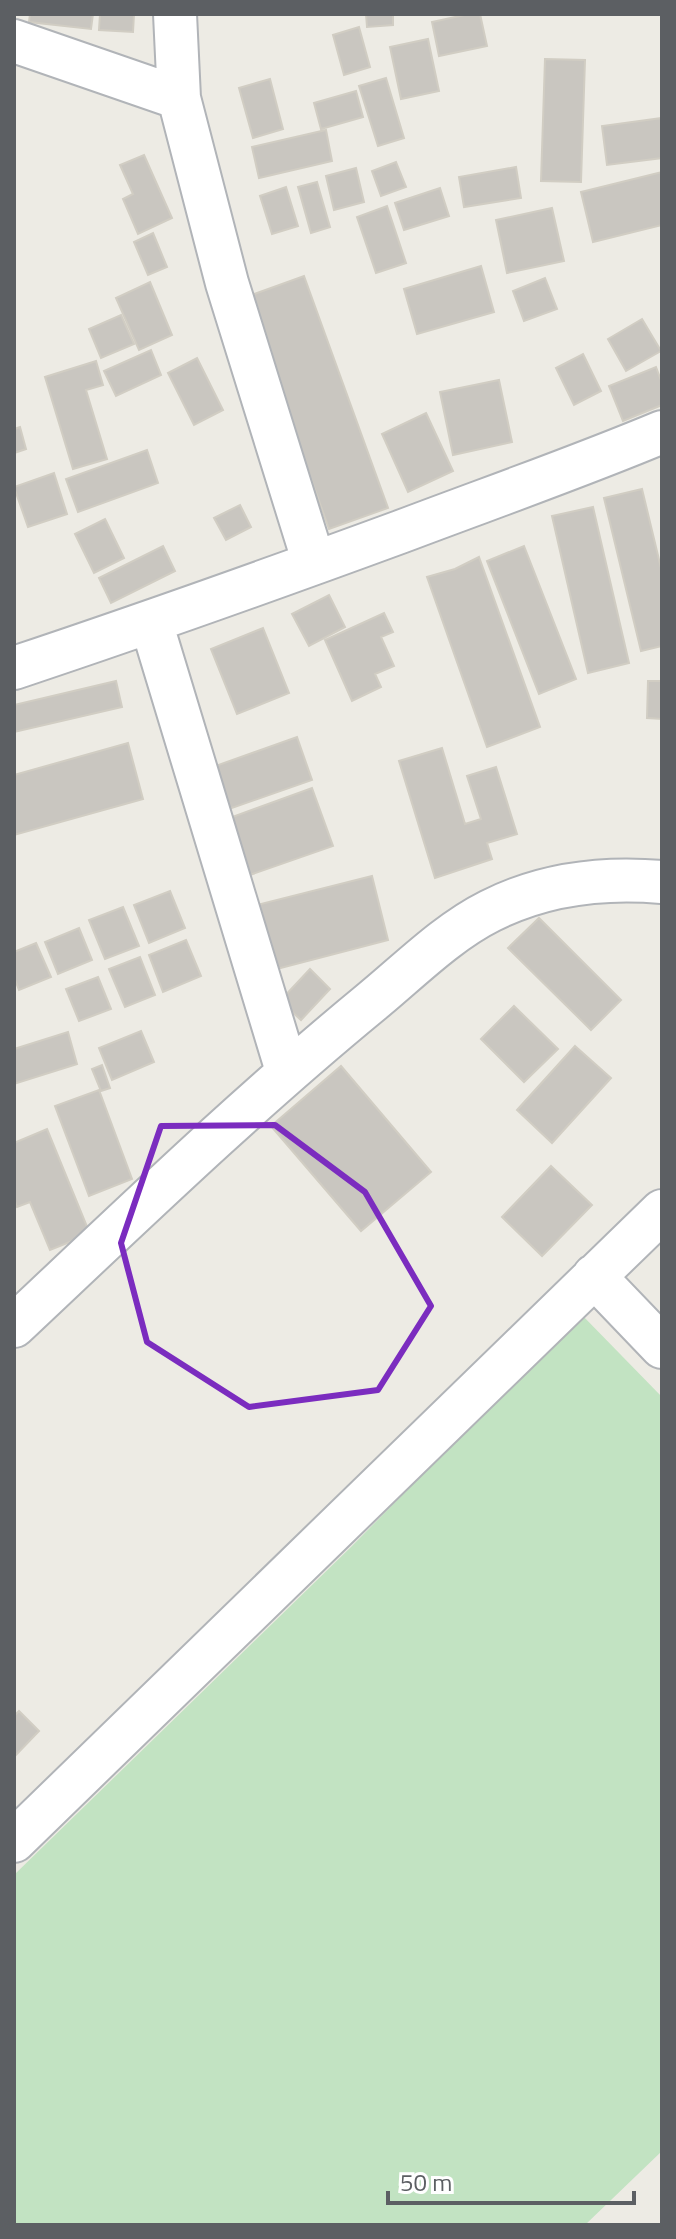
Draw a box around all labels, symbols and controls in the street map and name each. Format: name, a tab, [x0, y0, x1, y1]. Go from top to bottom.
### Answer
scale bar	[388, 2155, 634, 2205]
text: 50 m	[400, 2164, 452, 2200]

